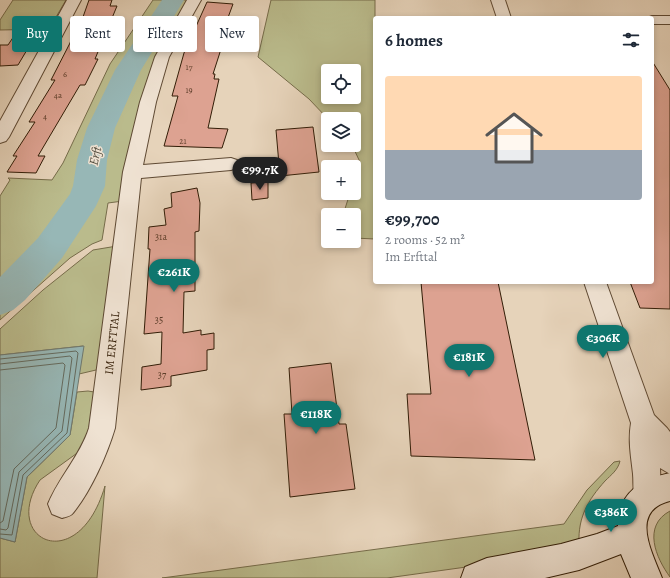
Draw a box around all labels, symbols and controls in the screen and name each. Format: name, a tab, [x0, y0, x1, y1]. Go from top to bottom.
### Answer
chip: Buy	[12, 16, 62, 52]
chip: Rent	[70, 16, 125, 52]
chip: Filters	[133, 16, 197, 52]
chip: New	[205, 16, 259, 52]
text: 6 homes	[385, 29, 443, 52]
icon: filters	[620, 29, 642, 51]
house number: 17	[186, 61, 193, 73]
map controls	[321, 64, 361, 248]
button: locate	[321, 64, 361, 104]
house number: 6	[63, 68, 67, 80]
house number: 19	[185, 84, 193, 96]
house number: 4a	[54, 89, 63, 101]
icon: home	[478, 102, 550, 174]
house number: 4	[43, 110, 47, 122]
button: layers	[321, 112, 361, 152]
house number: 21	[179, 135, 187, 147]
water label: Erft	[85, 144, 106, 167]
pin: €99.7K	[227, 157, 293, 191]
button: +	[321, 160, 361, 200]
text: €99.7K	[241, 161, 279, 178]
button: −	[321, 208, 361, 248]
text: €99,700	[385, 208, 439, 231]
house number: 31a	[155, 230, 167, 243]
text: 2 rooms · 52 m²	[385, 231, 465, 248]
text: Im Erfttal	[385, 248, 437, 265]
pin: €261K	[146, 259, 202, 293]
text: €261K	[157, 263, 191, 280]
street label: IM ERFTTAL	[101, 310, 123, 375]
house number: 35	[155, 313, 163, 326]
pin: €306K	[575, 325, 631, 359]
text: €306K	[586, 329, 620, 346]
pin: €181K	[441, 344, 497, 378]
text: €181K	[453, 348, 485, 365]
house number: 37	[158, 368, 167, 381]
pin: €118K	[288, 401, 344, 435]
text: €118K	[300, 405, 332, 422]
pin: €386K	[583, 499, 639, 533]
text: €386K	[594, 503, 628, 520]

